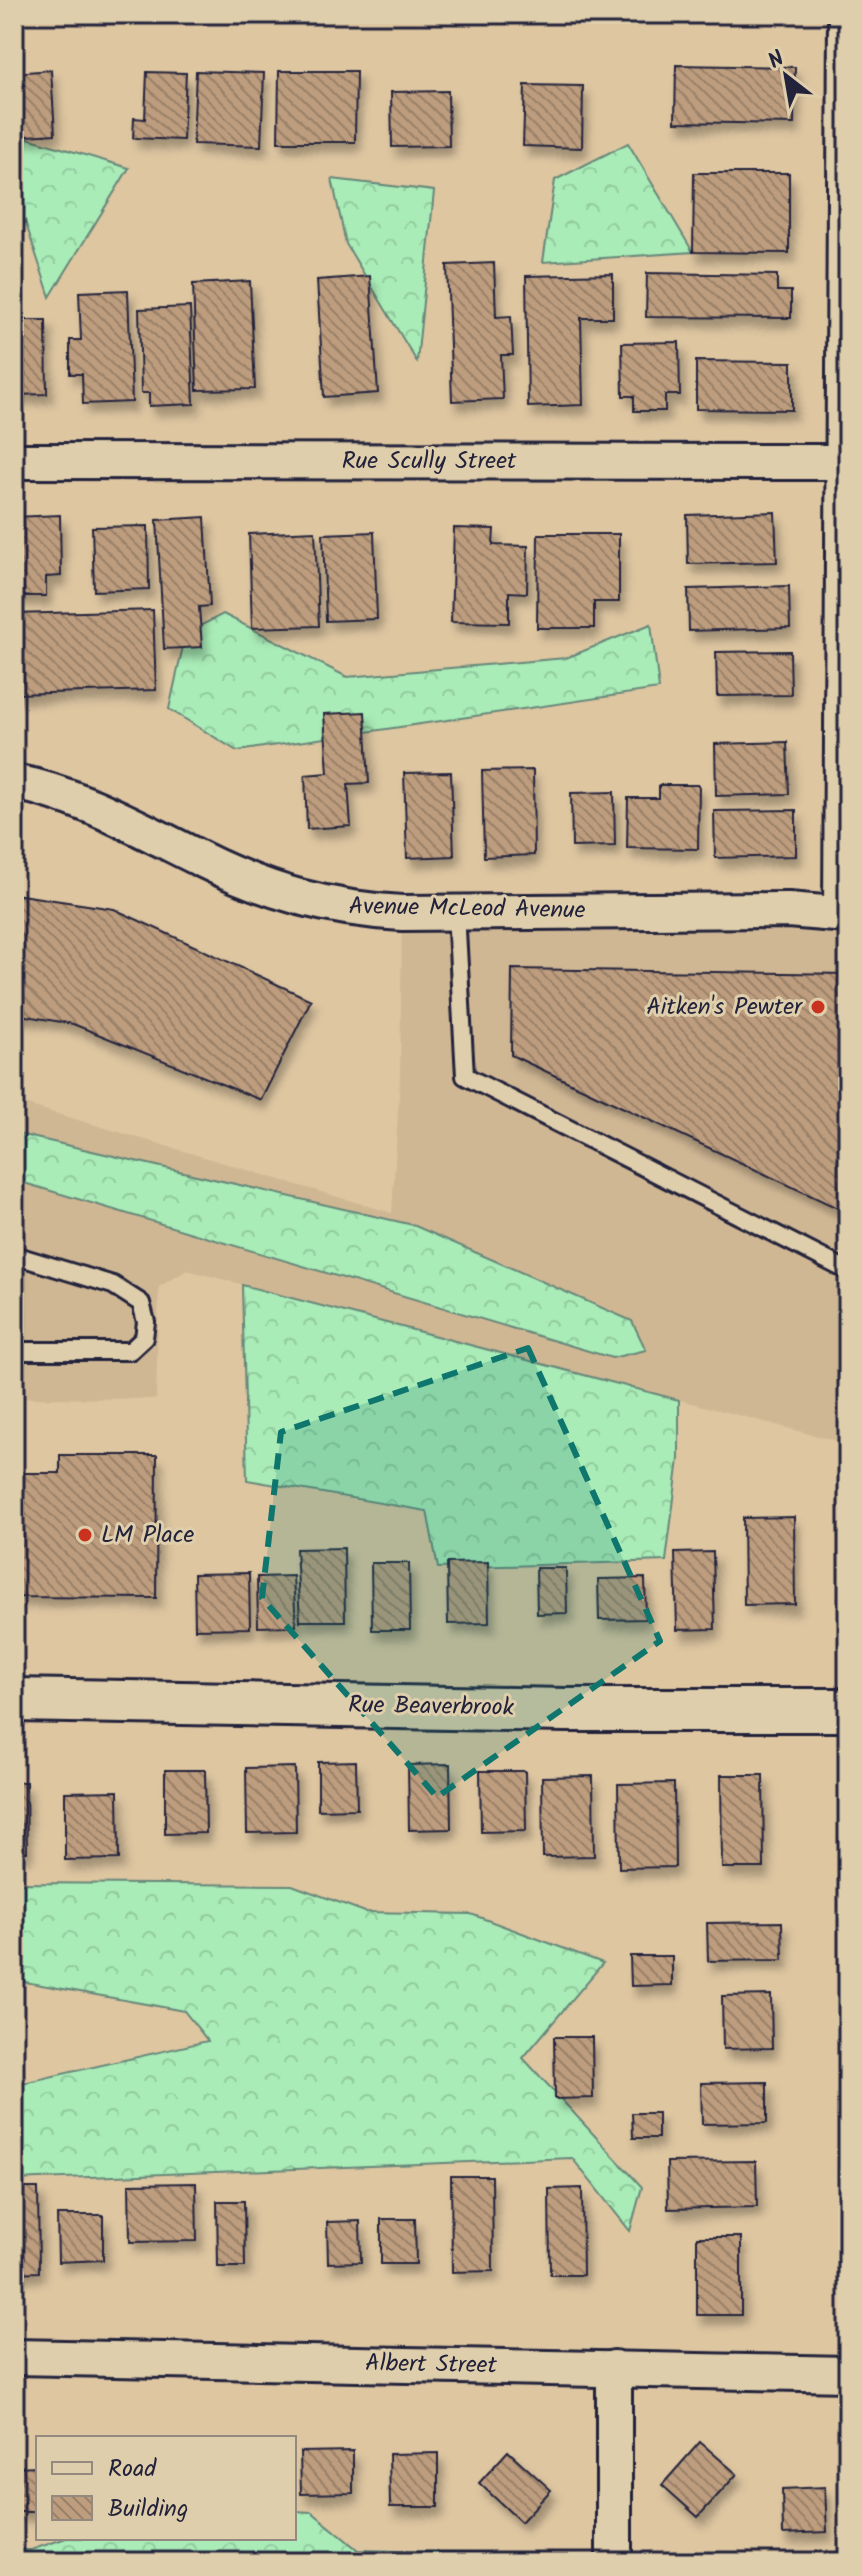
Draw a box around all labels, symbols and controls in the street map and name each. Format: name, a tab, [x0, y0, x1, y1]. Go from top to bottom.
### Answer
north arrow	[746, 36, 826, 116]
text: N	[762, 42, 792, 80]
street label: Rue Scully Street	[342, 442, 517, 481]
street label: Avenue McLeod Avenue	[348, 887, 586, 931]
place label: Aitken's Pewter	[646, 988, 804, 1027]
marker: Aitken's Pewter	[809, 998, 827, 1016]
place label: LM Place	[101, 1516, 195, 1555]
marker: LM Place	[76, 1526, 94, 1544]
street label: Rue Beaverbrook	[348, 1686, 515, 1728]
street label: Albert Street	[365, 2344, 498, 2386]
legend	[36, 2436, 296, 2540]
text: Road	[108, 2450, 157, 2489]
text: Building	[108, 2490, 188, 2529]

